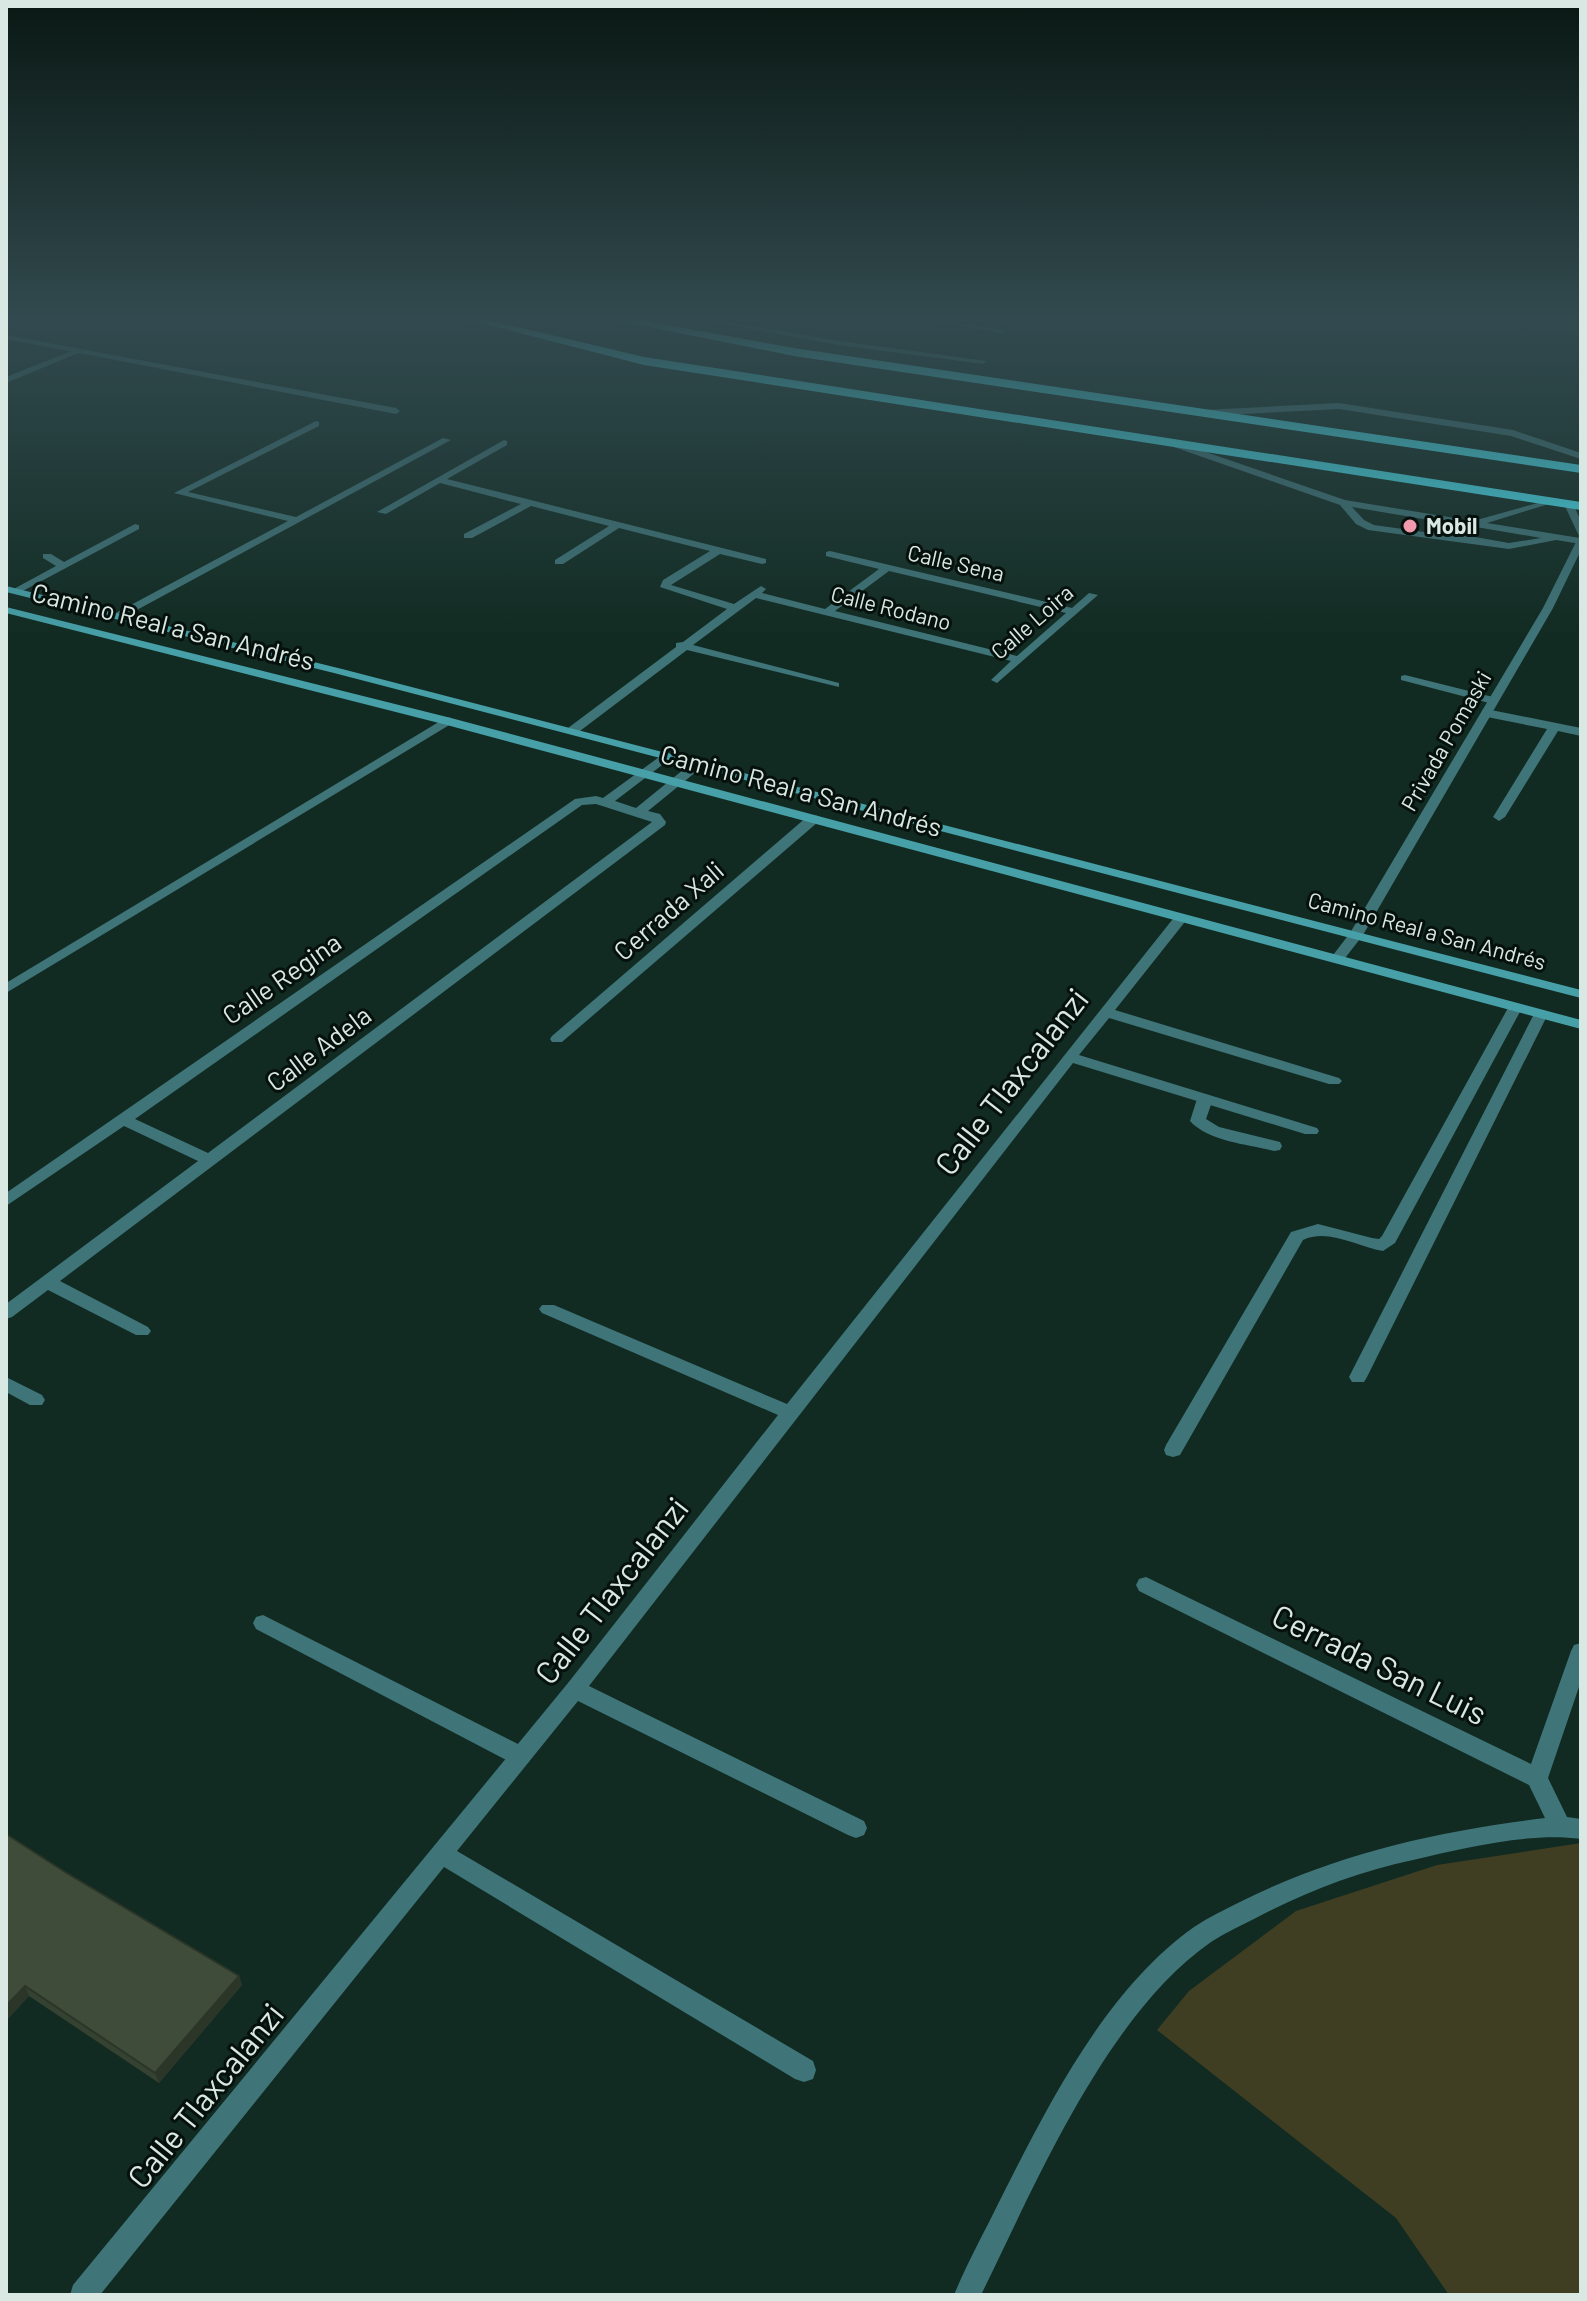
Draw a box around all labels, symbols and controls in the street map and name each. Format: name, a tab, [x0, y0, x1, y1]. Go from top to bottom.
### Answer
place label: Mobil	[1426, 512, 1477, 538]
marker: Mobil	[1401, 517, 1419, 535]
street label: Calle Sena	[905, 538, 1007, 586]
street label: Camino Real a San Andrés	[29, 575, 318, 676]
street label: Calle Loira	[985, 579, 1078, 664]
street label: Calle Rodano	[828, 580, 954, 635]
street label: Privada Pomaski	[1395, 666, 1496, 815]
street label: Camino Real a San Andrés	[657, 737, 945, 842]
street label: Cerrada Xali	[607, 854, 729, 966]
street label: Camino Real a San Andrés	[1306, 886, 1549, 974]
street label: Calle Regina	[216, 926, 346, 1030]
street label: Calle Tlaxcalanzi	[926, 980, 1095, 1182]
street label: Calle Adela	[260, 999, 376, 1097]
street label: Calle Tlaxcalanzi	[526, 1489, 695, 1691]
street label: Cerrada San Luis	[1266, 1595, 1493, 1732]
street label: Calle Tlaxcalanzi	[118, 1995, 291, 2195]

